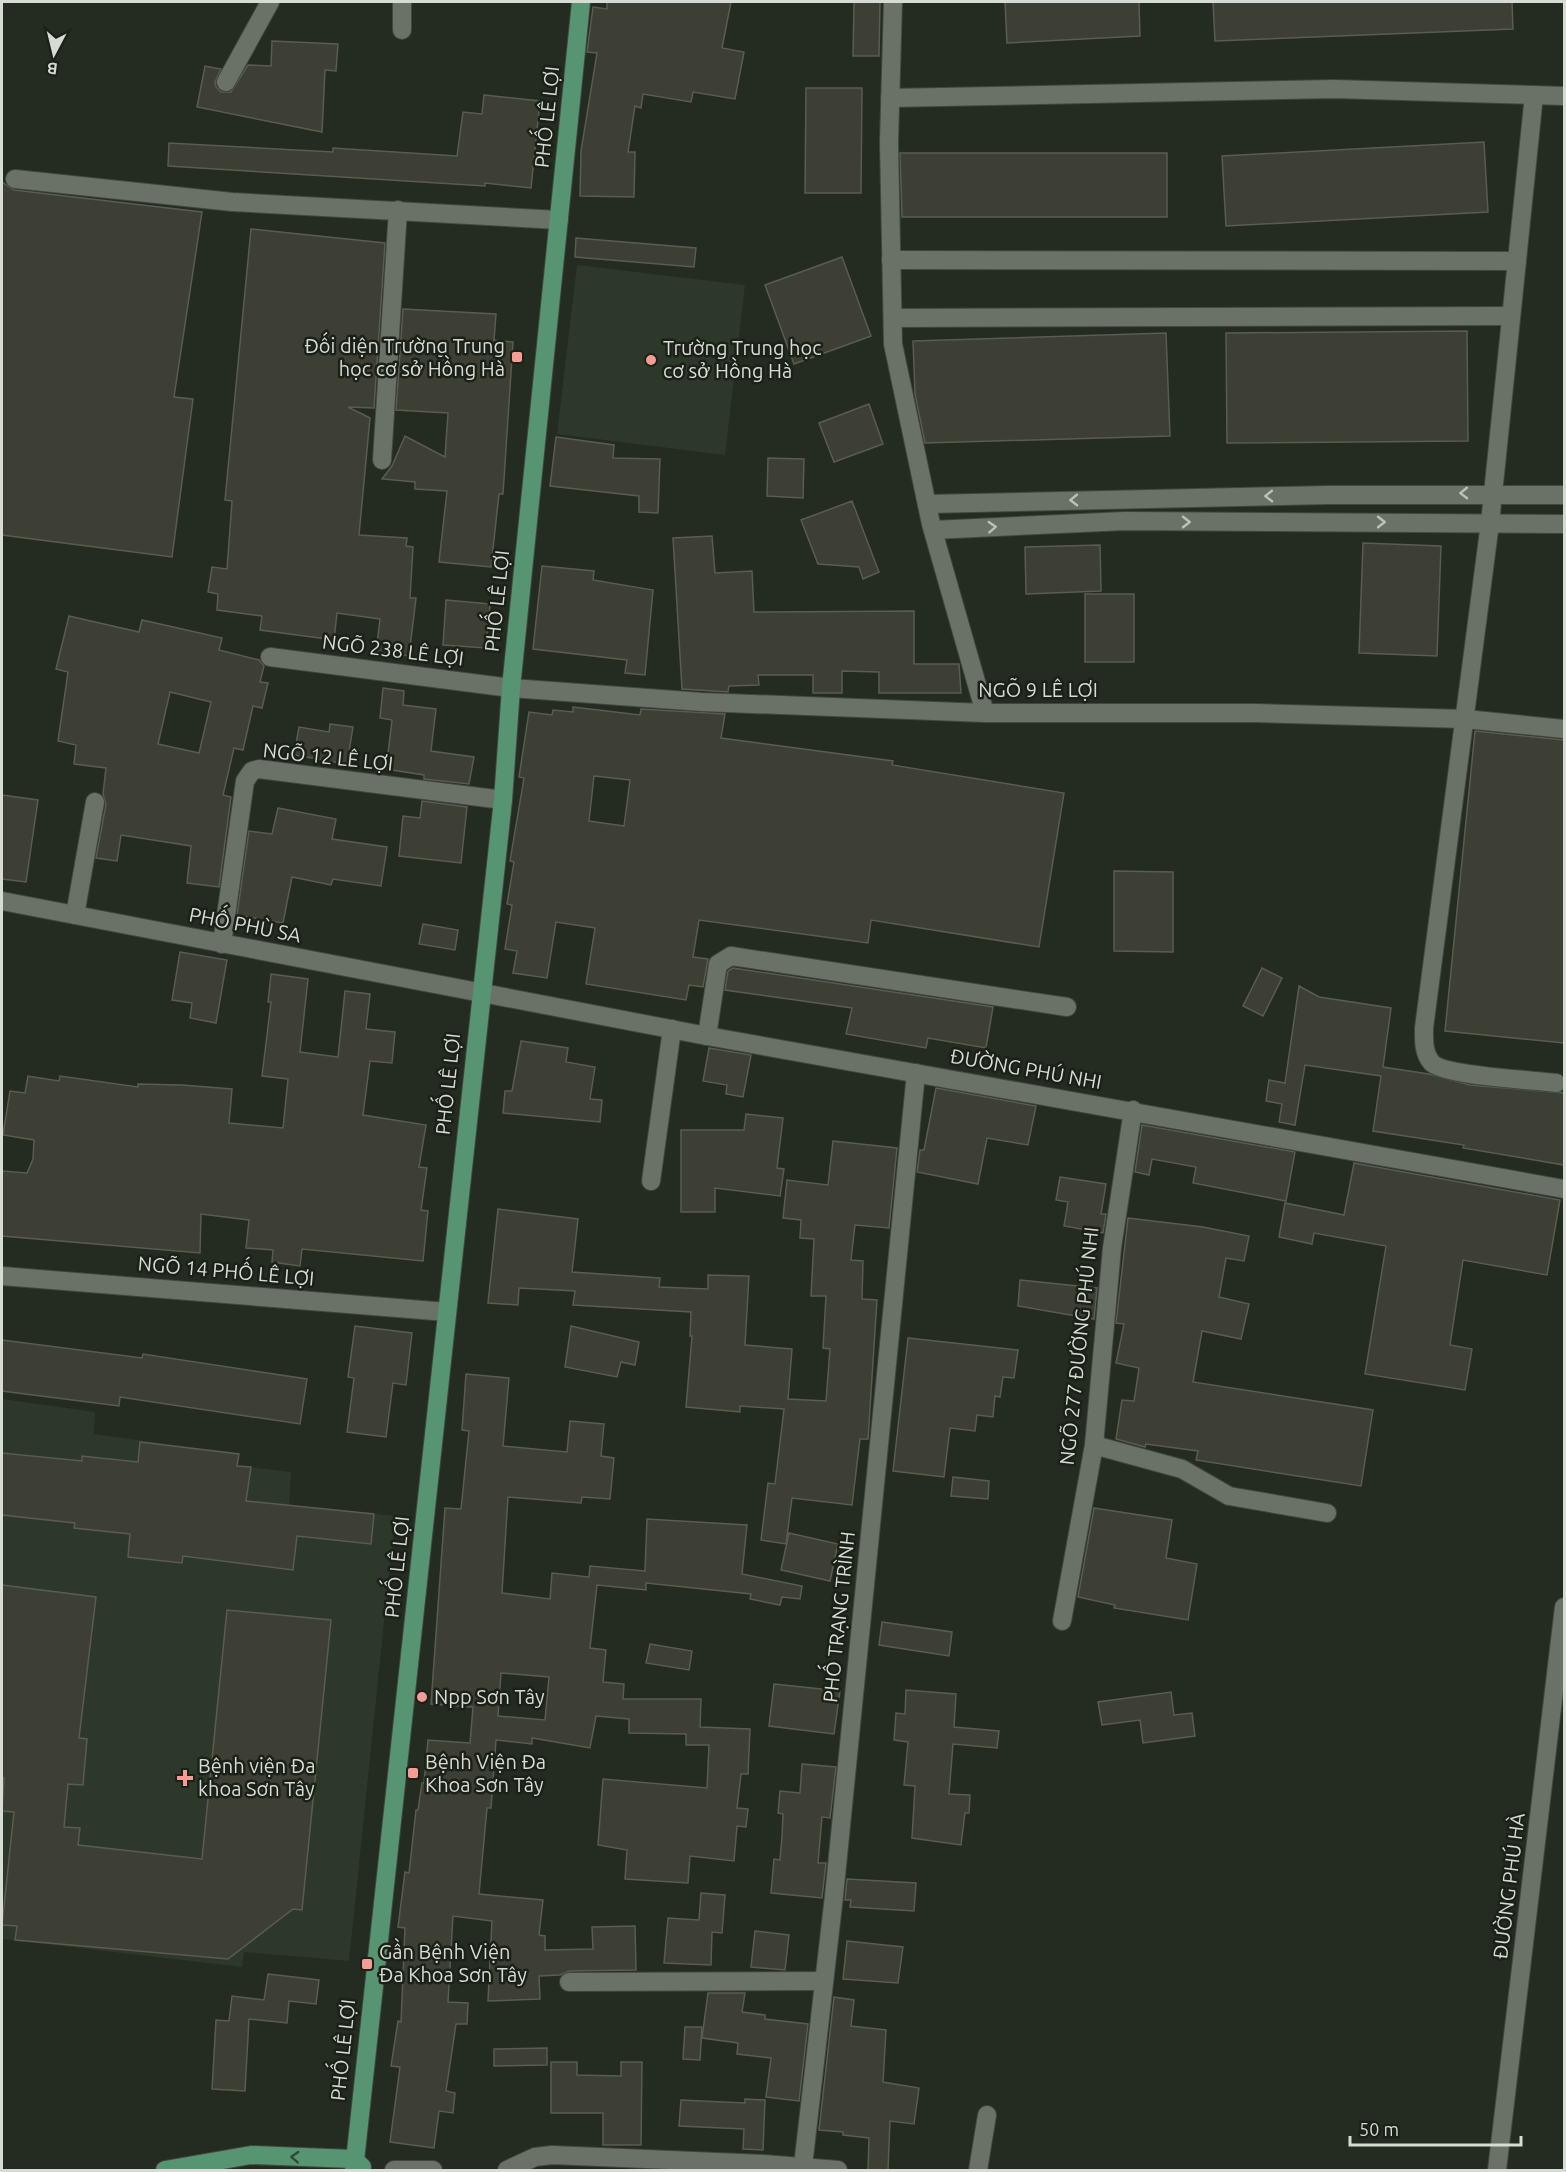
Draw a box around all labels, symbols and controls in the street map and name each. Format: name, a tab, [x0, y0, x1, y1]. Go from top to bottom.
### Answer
north arrow	[24, 24, 84, 84]
text: B	[46, 59, 59, 78]
street label: PHỐ LÊ LỢI	[524, 64, 563, 169]
place label: Đối diện Trường Trung học cơ sở Hồng Hà	[304, 331, 505, 380]
place label: Trường Trung học cơ sở Hồng Hà	[663, 336, 821, 382]
marker: Đối diện Trường Trung học cơ sở Hồng Hà	[510, 350, 524, 364]
marker: Trường Trung học cơ sở Hồng Hà	[644, 353, 658, 367]
one-way arrow	[1460, 487, 1469, 500]
one-way arrow	[1265, 490, 1274, 502]
one-way arrow	[1070, 493, 1079, 506]
one-way arrow	[1182, 516, 1191, 528]
one-way arrow	[1377, 516, 1386, 528]
one-way arrow	[987, 521, 996, 534]
street label: PHỐ LÊ LỢI	[474, 548, 513, 653]
street label: NGÕ 238 LÊ LỢI	[321, 628, 465, 670]
street label: NGÕ 9 LÊ LỢI	[978, 677, 1098, 701]
street label: NGÕ 12 LÊ LỢI	[262, 737, 394, 775]
street label: PHỐ PHÙ SA	[187, 896, 304, 947]
street label: PHỐ LÊ LỢI	[425, 1031, 464, 1136]
street label: ĐƯỜNG PHÚ NHI	[949, 1042, 1104, 1093]
street label: NGÕ 277 ĐƯỜNG PHÚ NHI	[1053, 1225, 1102, 1466]
street label: NGÕ 14 PHỐ LÊ LỢI	[137, 1245, 316, 1290]
street label: PHỐ LÊ LỢI	[374, 1514, 413, 1619]
street label: PHỐ TRẠNG TRÌNH	[812, 1529, 859, 1704]
place label: Npp Sơn Tây	[434, 1685, 545, 1708]
marker: Npp Sơn Tây	[415, 1690, 429, 1704]
place label: Bệnh Viện Đa Khoa Sơn Tây	[425, 1750, 546, 1796]
place label: Bệnh viện Đa khoa Sơn Tây	[198, 1754, 316, 1800]
marker: Bệnh Viện Đa Khoa Sơn Tây	[406, 1766, 420, 1780]
marker: Bệnh viện Đa khoa Sơn Tây	[176, 1769, 194, 1787]
street label: ĐƯỜNG PHÚ HÀ	[1487, 1811, 1529, 1960]
place label: Gần Bệnh Viện Đa Khoa Sơn Tây	[379, 1937, 527, 1986]
marker: Gần Bệnh Viện Đa Khoa Sơn Tây	[360, 1957, 374, 1971]
street label: PHỐ LÊ LỢI	[320, 1997, 359, 2102]
scale bar	[1350, 2109, 1521, 2147]
text: 50 m	[1359, 2119, 1399, 2139]
one-way arrow	[290, 2151, 299, 2164]

